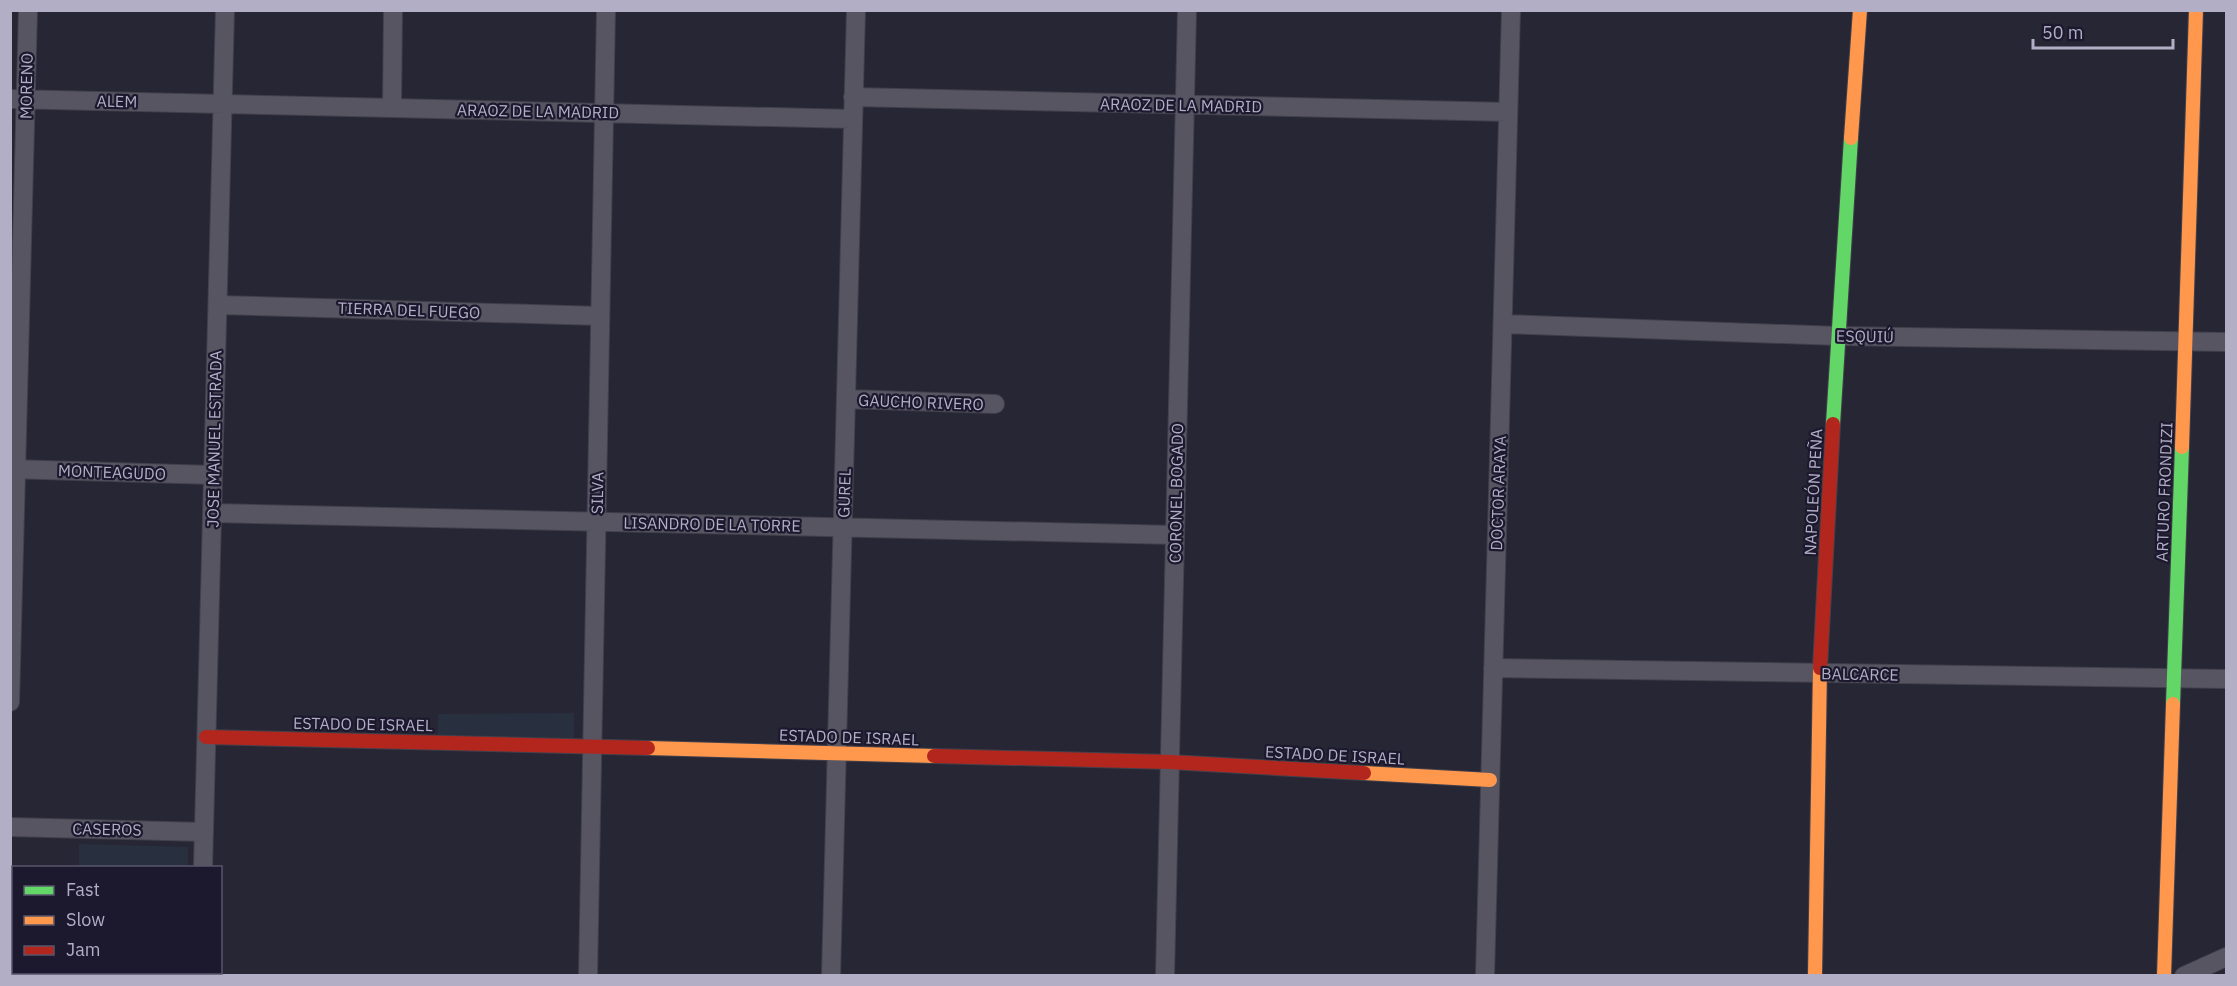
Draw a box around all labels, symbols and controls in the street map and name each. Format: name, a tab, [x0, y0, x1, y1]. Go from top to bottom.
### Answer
scale bar	[2033, 12, 2172, 50]
text: 50 m	[2042, 21, 2084, 44]
street label: MORENO	[15, 53, 37, 119]
street label: ALEM	[97, 91, 137, 111]
street label: ARAOZ DE LA MADRID	[1100, 94, 1262, 116]
street label: ARAOZ DE LA MADRID	[457, 100, 619, 122]
street label: TIERRA DEL FUEGO	[337, 298, 481, 322]
street label: ESQUIÚ	[1836, 324, 1894, 347]
street label: JOSE MANUEL ESTRADA	[202, 350, 226, 528]
street label: GAUCHO RIVERO	[858, 390, 984, 414]
street label: ARTURO FRONDIZI	[2152, 422, 2176, 562]
street label: CORONEL BOGADO	[1165, 423, 1187, 563]
street label: NAPOLEÓN PEÑA	[1799, 428, 1826, 556]
street label: DOCTOR ARAYA	[1486, 435, 1510, 551]
street label: MONTEAGUDO	[58, 460, 166, 484]
street label: GUREL	[833, 468, 855, 518]
street label: SILVA	[587, 472, 607, 514]
street label: LISANDRO DE LA TORRE	[623, 512, 801, 536]
street label: BALCARCE	[1821, 663, 1899, 685]
street label: ESTADO DE ISRAEL	[293, 713, 433, 735]
street label: ESTADO DE ISRAEL	[779, 725, 919, 749]
street label: ESTADO DE ISRAEL	[1265, 741, 1405, 769]
street label: CASEROS	[72, 818, 142, 840]
legend	[12, 866, 222, 974]
text: Fast	[66, 878, 100, 901]
text: Slow	[66, 908, 105, 931]
text: Jam	[66, 938, 101, 961]

